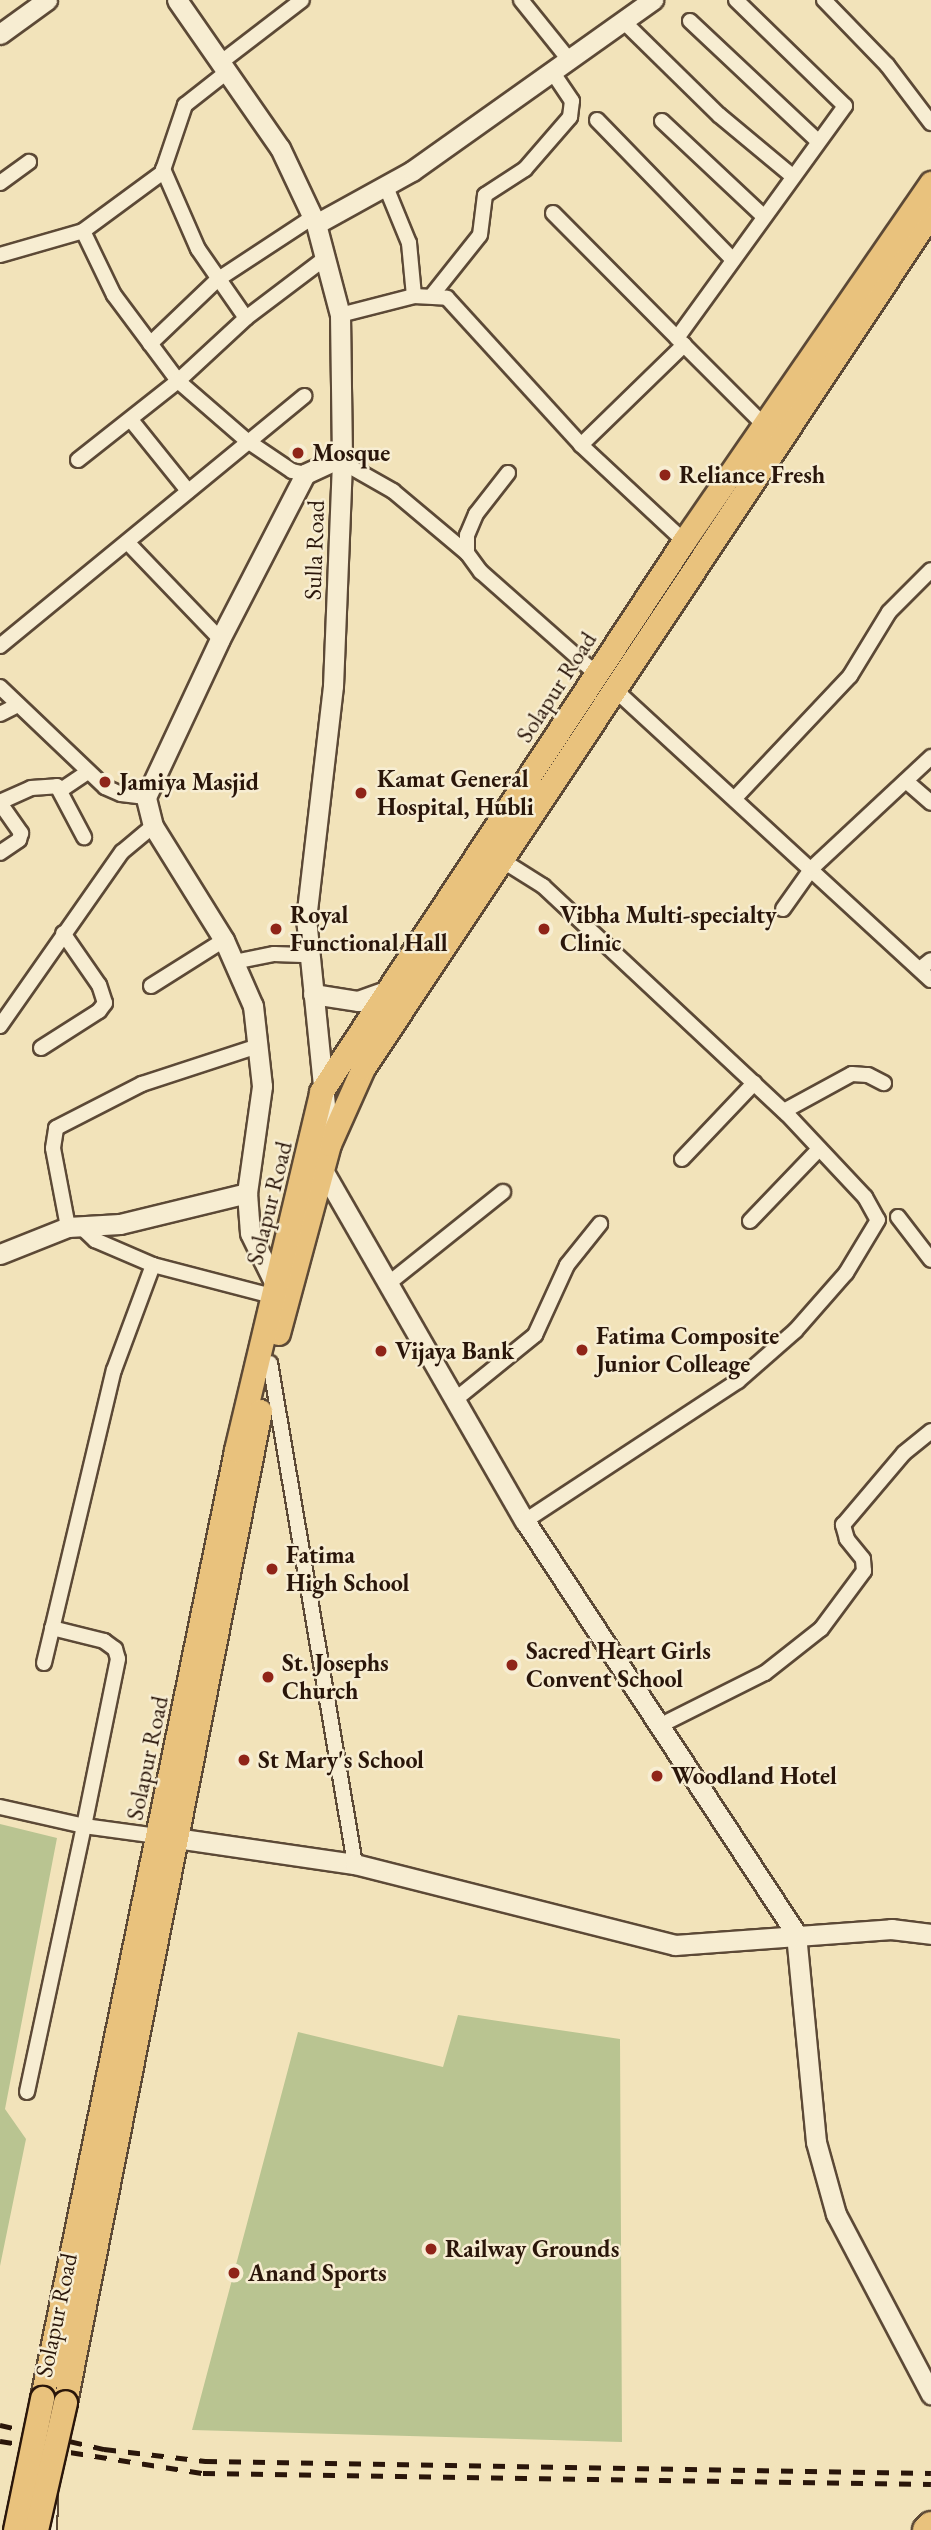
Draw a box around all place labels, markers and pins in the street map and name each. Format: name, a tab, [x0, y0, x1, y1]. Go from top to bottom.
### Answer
place label: Mosque	[312, 439, 390, 467]
marker: Mosque	[290, 445, 306, 461]
place label: Reliance Fresh	[679, 461, 825, 489]
marker: Reliance Fresh	[657, 467, 673, 483]
place label: Kamat General Hospital, Hubli	[377, 765, 534, 821]
place label: Jamiya Masjid	[119, 768, 259, 796]
marker: Jamiya Masjid	[97, 774, 113, 790]
marker: Kamat General Hospital, Hubli	[351, 783, 371, 803]
place label: Royal Functional Hall	[290, 901, 448, 957]
place label: Vibha Multi-specialty Clinic	[560, 901, 777, 957]
marker: Vibha Multi-specialty Clinic	[534, 919, 554, 939]
marker: Royal Functional Hall	[268, 921, 284, 937]
place label: Fatima Composite Junior Colleage	[596, 1322, 779, 1378]
place label: Vijaya Bank	[395, 1337, 514, 1365]
marker: Fatima Composite Junior Colleage	[574, 1342, 590, 1358]
marker: Vijaya Bank	[373, 1343, 389, 1359]
place label: Fatima High School	[286, 1541, 409, 1597]
marker: Fatima High School	[264, 1561, 280, 1577]
place label: Sacred Heart Girls Convent School	[526, 1637, 711, 1693]
place label: St. Josephs Church	[282, 1649, 389, 1705]
marker: Sacred Heart Girls Convent School	[504, 1657, 520, 1673]
marker: St. Josephs Church	[260, 1669, 276, 1685]
place label: St Mary's School	[258, 1746, 424, 1774]
marker: St Mary's School	[236, 1752, 252, 1768]
place label: Woodland Hotel	[671, 1762, 837, 1790]
marker: Woodland Hotel	[649, 1768, 665, 1784]
place label: Railway Grounds	[445, 2235, 619, 2263]
marker: Railway Grounds	[423, 2241, 439, 2257]
place label: Anand Sports	[248, 2259, 387, 2287]
marker: Anand Sports	[226, 2265, 242, 2281]

